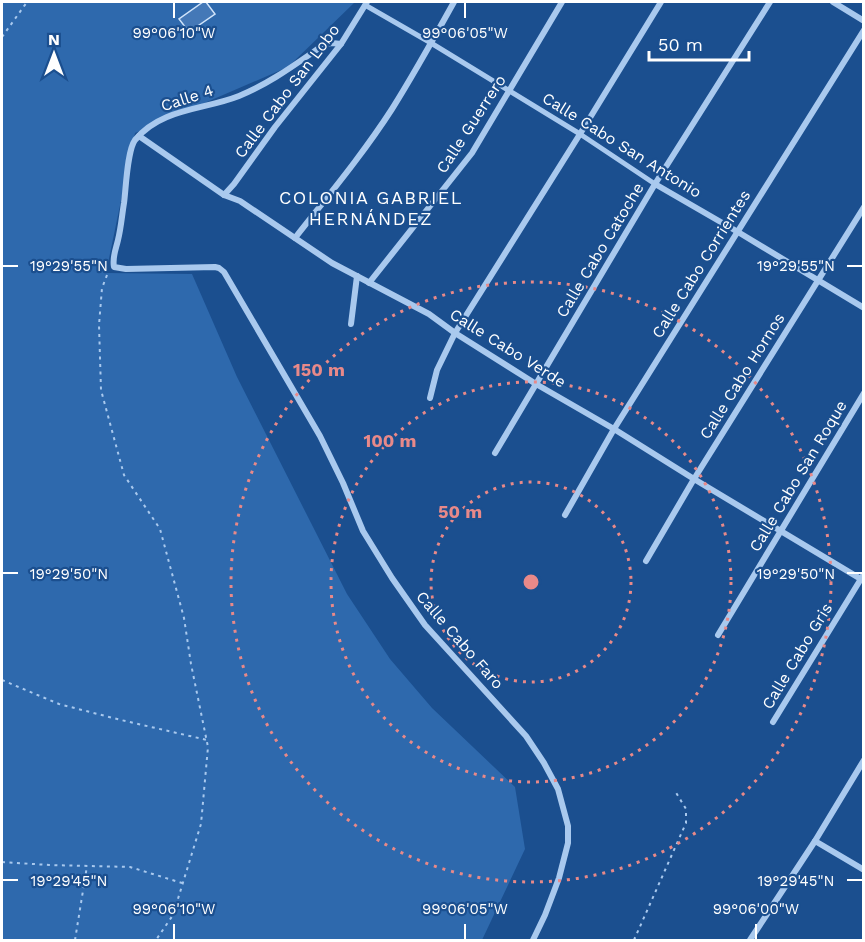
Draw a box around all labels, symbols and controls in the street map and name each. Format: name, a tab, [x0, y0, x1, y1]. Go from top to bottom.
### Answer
street label: Calle Cabo San Lobo	[230, 20, 344, 162]
north arrow	[24, 24, 84, 84]
text: 99°06'10"W	[132, 24, 216, 42]
text: 99°06'05"W	[422, 24, 508, 42]
scale bar	[649, 24, 750, 62]
text: N	[48, 30, 60, 49]
text: 50 m	[658, 34, 703, 55]
street label: Calle Guerrero	[432, 71, 510, 177]
street label: Calle 4	[158, 81, 216, 115]
street label: Calle Cabo San Antonio	[539, 88, 705, 202]
street label: Calle Cabo Catoche	[552, 179, 648, 321]
street label: Calle Cabo Corrientes	[648, 186, 754, 342]
district label: COLONIA GABRIEL HERNÁNDEZ	[279, 187, 463, 229]
text: 19°29'55"N	[30, 257, 108, 275]
text: 19°29'55"N	[757, 257, 835, 275]
street label: Calle Cabo Verde	[446, 305, 570, 391]
street label: Calle Cabo Hornos	[695, 309, 789, 443]
text: 150 m	[293, 359, 345, 380]
street label: Calle Cabo San Roque	[745, 397, 851, 555]
text: 100 m	[363, 430, 417, 451]
text: 50 m	[438, 501, 482, 522]
text: 19°29'50"N	[30, 565, 108, 583]
text: 19°29'50"N	[757, 565, 835, 583]
centre of rings	[521, 572, 541, 592]
street label: Calle Cabo Faro	[412, 587, 508, 693]
street label: Calle Cabo Gris	[758, 599, 836, 713]
text: 19°29'45"N	[30, 872, 108, 890]
text: 19°29'45"N	[757, 872, 835, 890]
text: 99°06'10"W	[132, 900, 216, 918]
text: 99°06'05"W	[422, 900, 508, 918]
text: 99°06'00"W	[713, 900, 799, 918]

